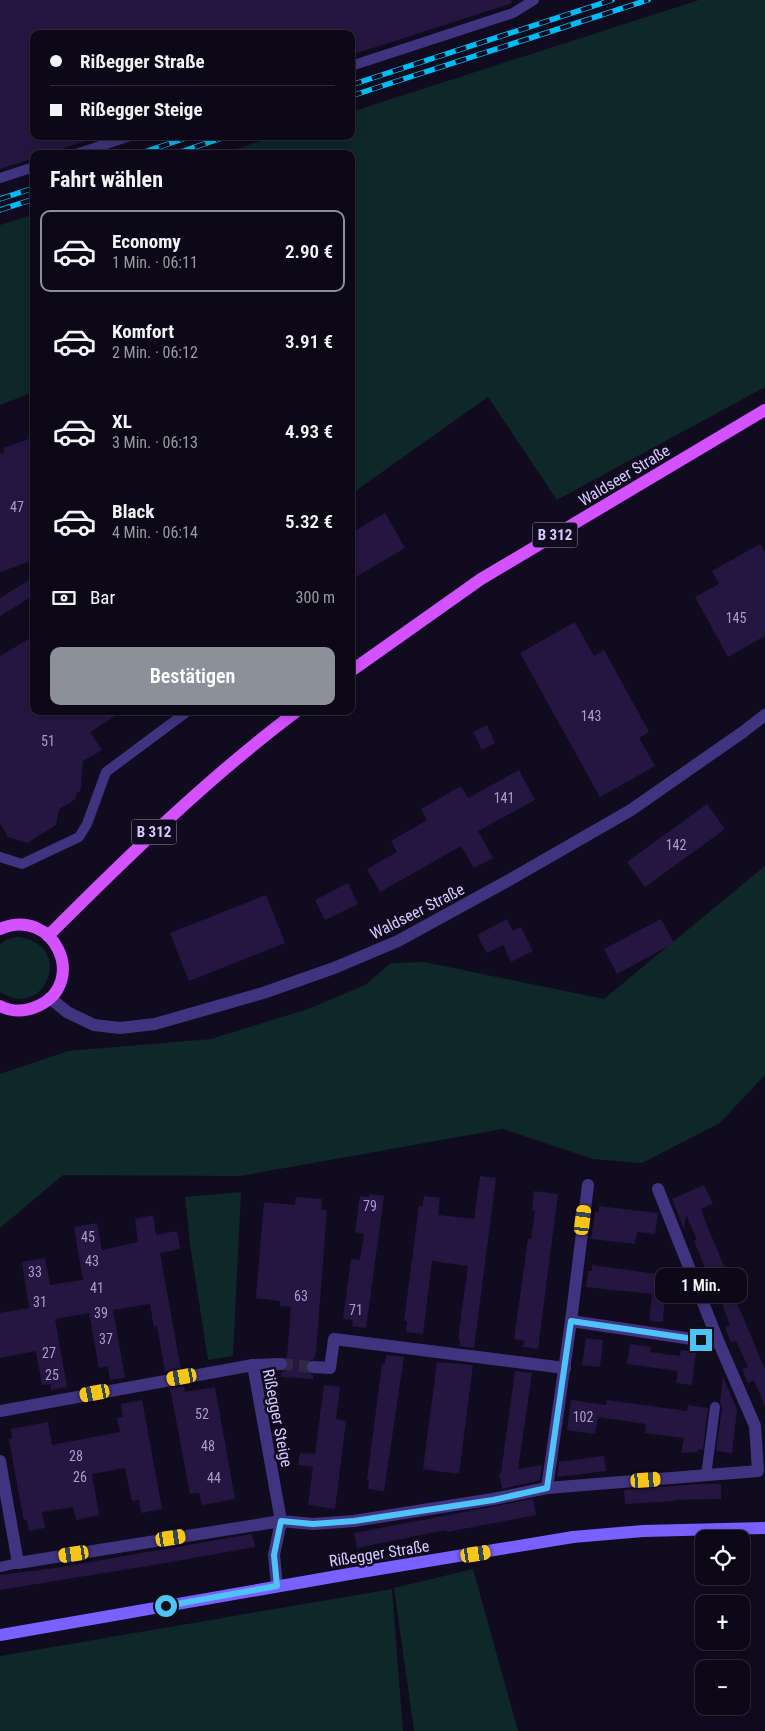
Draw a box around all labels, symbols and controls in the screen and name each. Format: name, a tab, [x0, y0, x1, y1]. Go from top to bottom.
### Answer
text: Rißegger Straße	[80, 50, 205, 73]
text: Rißegger Steige	[80, 98, 203, 121]
text: Fahrt wählen	[50, 167, 163, 192]
icon: car	[52, 229, 97, 274]
text: Economy	[112, 230, 181, 253]
text: 2.90 €	[285, 240, 333, 263]
text: 1 Min. · 06:11	[112, 253, 198, 272]
icon: car	[52, 319, 97, 364]
text: Komfort	[112, 320, 174, 343]
text: 3.91 €	[285, 330, 333, 353]
text: 2 Min. · 06:12	[112, 343, 198, 362]
icon: car	[52, 409, 97, 454]
text: XL	[112, 410, 132, 433]
text: 4.93 €	[285, 420, 333, 443]
text: 3 Min. · 06:13	[112, 433, 198, 452]
street label: Waldseer Straße	[575, 441, 673, 510]
house number: 47	[10, 499, 24, 515]
icon: car	[52, 499, 97, 544]
text: Black	[112, 500, 154, 523]
text: 5.32 €	[285, 510, 333, 533]
road number: B 312	[532, 522, 578, 548]
text: 4 Min. · 06:14	[112, 523, 198, 542]
icon: cash	[50, 584, 78, 612]
text: Bar	[90, 586, 115, 609]
text: 300 m	[296, 588, 335, 607]
house number: 145	[726, 610, 746, 626]
button: Bestätigen	[50, 647, 335, 705]
house number: 143	[581, 708, 601, 724]
house number: 51	[41, 733, 55, 749]
house number: 141	[494, 790, 514, 806]
road number: B 312	[132, 820, 176, 844]
house number: 142	[666, 837, 686, 853]
street label: Waldseer Straße	[367, 880, 467, 943]
house number: 79	[363, 1198, 377, 1214]
car	[573, 1204, 592, 1236]
house number: 45	[81, 1229, 95, 1245]
house number: 43	[85, 1253, 99, 1269]
house number: 33	[28, 1264, 42, 1280]
callout: 1 Min.	[655, 1268, 747, 1302]
text: 1 Min.	[681, 1276, 721, 1295]
house number: 41	[90, 1280, 104, 1296]
house number: 63	[294, 1288, 308, 1304]
house number: 31	[33, 1294, 47, 1310]
house number: 71	[349, 1302, 363, 1318]
house number: 39	[94, 1305, 108, 1321]
route end	[690, 1329, 712, 1351]
house number: 37	[99, 1331, 113, 1347]
house number: 27	[42, 1345, 56, 1361]
house number: 25	[45, 1367, 59, 1383]
car	[165, 1367, 198, 1387]
street label: Rißegger Steige	[259, 1367, 296, 1469]
car	[78, 1383, 111, 1403]
house number: 52	[195, 1406, 209, 1422]
house number: 102	[573, 1409, 593, 1425]
house number: 48	[201, 1438, 215, 1454]
house number: 28	[69, 1448, 83, 1464]
house number: 26	[73, 1469, 87, 1485]
house number: 44	[207, 1470, 221, 1486]
car	[630, 1471, 661, 1489]
car	[155, 1528, 186, 1548]
map controls	[695, 1530, 750, 1715]
button: locate	[695, 1530, 750, 1585]
street label: Rißegger Straße	[328, 1536, 430, 1571]
car	[58, 1544, 89, 1564]
car	[460, 1544, 491, 1564]
route start	[155, 1595, 177, 1617]
button: +	[695, 1595, 750, 1650]
button: −	[695, 1660, 750, 1715]

